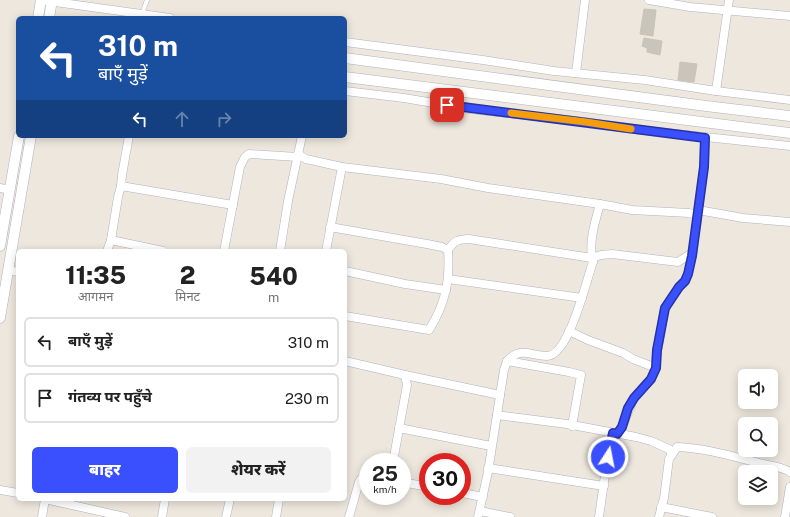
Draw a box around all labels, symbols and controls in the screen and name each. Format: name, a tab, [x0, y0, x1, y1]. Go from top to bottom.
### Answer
text: 310 m	[98, 29, 178, 62]
icon: left	[32, 32, 84, 84]
text: बाएँ मुड़ें	[98, 63, 148, 84]
pin	[430, 88, 464, 122]
icon: arrive	[436, 94, 458, 116]
icon: left	[129, 108, 151, 130]
icon: ahead	[171, 108, 193, 130]
icon: right	[213, 108, 235, 130]
text: 11:35	[65, 261, 126, 289]
text: 2	[180, 261, 196, 289]
text: 540	[249, 262, 298, 290]
text: आगमन	[78, 289, 113, 304]
text: मिनट	[175, 289, 200, 304]
text: m	[268, 290, 279, 305]
icon: left	[34, 331, 56, 353]
text: बाएँ मुड़ें	[68, 332, 113, 349]
text: 310 m	[288, 334, 329, 351]
map controls	[738, 369, 778, 505]
button: sound	[738, 369, 778, 409]
icon: arrive	[34, 387, 56, 409]
text: गंतव्य पर पहुँचे	[68, 388, 152, 405]
text: 230 m	[285, 390, 329, 407]
button: search	[738, 417, 778, 457]
position arrow	[587, 436, 629, 478]
button: बाहर	[32, 447, 178, 493]
button: शेयर करें	[186, 447, 331, 493]
speed limit sign: 30	[419, 453, 471, 505]
text: 25	[372, 462, 398, 486]
button: layers	[738, 465, 778, 505]
text: km/h	[373, 483, 397, 495]

